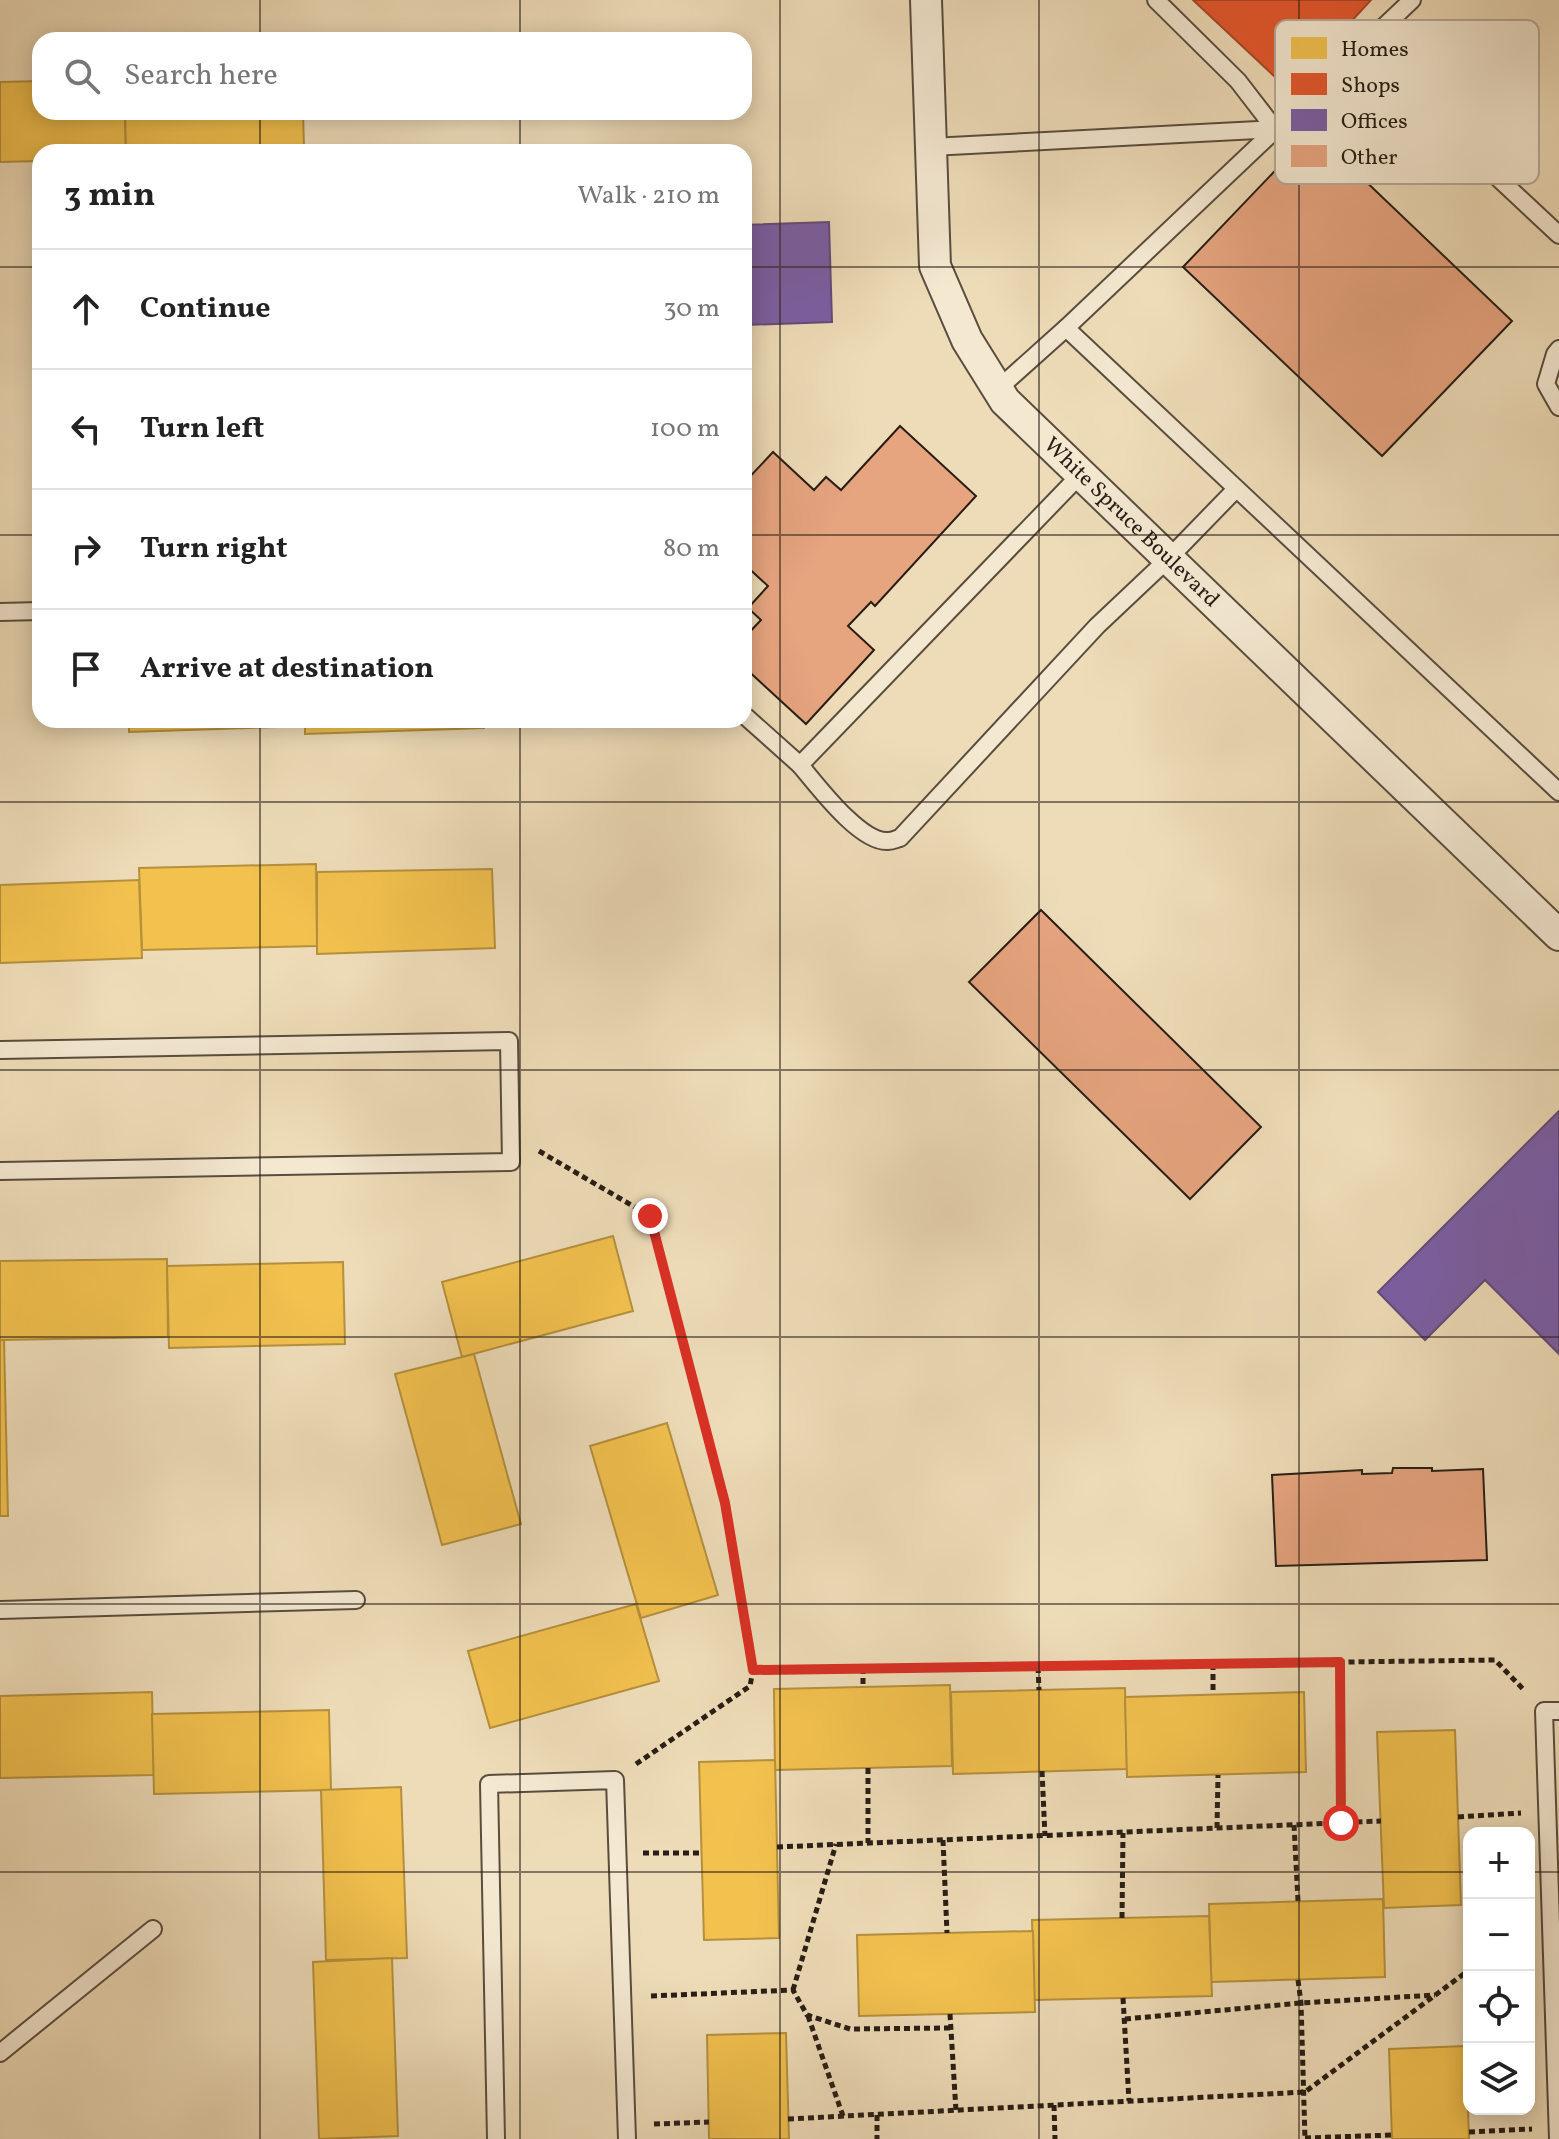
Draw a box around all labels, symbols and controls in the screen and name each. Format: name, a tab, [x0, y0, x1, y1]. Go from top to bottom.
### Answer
legend	[1275, 20, 1539, 184]
search box	[32, 32, 752, 120]
text: Homes	[1341, 35, 1409, 66]
icon: search	[60, 54, 104, 98]
text: Search here	[124, 55, 278, 97]
text: Shops	[1341, 71, 1400, 102]
text: Offices	[1341, 107, 1408, 138]
text: Other	[1341, 143, 1398, 174]
text: 3 min	[64, 173, 155, 220]
text: Walk · 210 m	[577, 178, 720, 214]
icon: ahead	[64, 287, 108, 331]
text: Continue	[140, 288, 271, 330]
text: 30 m	[663, 291, 720, 327]
icon: left	[64, 407, 108, 451]
text: Turn left	[140, 408, 264, 450]
text: 100 m	[650, 411, 720, 447]
street label: White Spruce Boulevard	[1036, 430, 1226, 615]
icon: right	[64, 527, 108, 571]
text: Turn right	[140, 528, 288, 570]
text: 80 m	[663, 531, 720, 567]
icon: arrive	[64, 647, 108, 691]
text: Arrive at destination	[140, 648, 434, 690]
route end	[632, 1198, 668, 1234]
route start	[1323, 1805, 1359, 1841]
map controls	[1463, 1827, 1535, 2115]
button: +	[1463, 1827, 1535, 1899]
button: −	[1463, 1899, 1535, 1971]
button: locate	[1463, 1971, 1535, 2043]
button: layers	[1463, 2043, 1535, 2115]

